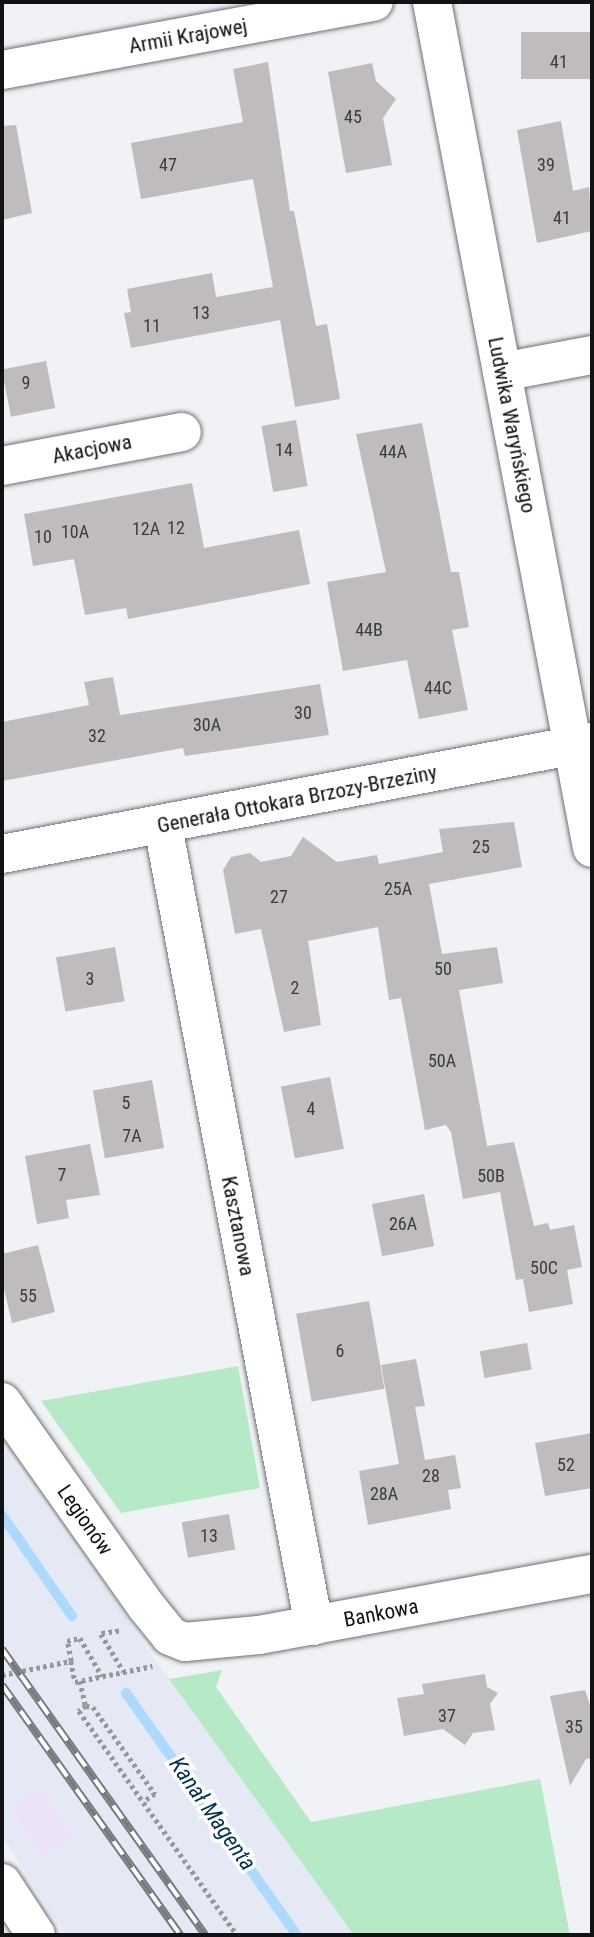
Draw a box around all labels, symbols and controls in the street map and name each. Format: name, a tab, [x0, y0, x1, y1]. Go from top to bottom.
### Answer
street label: Armii Krajowej	[127, 13, 249, 59]
house number: 41	[550, 51, 568, 73]
house number: 45	[344, 106, 362, 128]
house number: 47	[159, 154, 177, 176]
house number: 39	[537, 154, 555, 176]
house number: 41	[553, 207, 571, 229]
house number: 13	[192, 302, 210, 324]
house number: 11	[143, 315, 161, 337]
street label: Ludwika Waryńskiego	[483, 335, 541, 515]
house number: 9	[22, 372, 30, 394]
street label: Akacjowa	[50, 429, 134, 469]
house number: 14	[275, 439, 293, 461]
house number: 44A	[379, 441, 407, 463]
house number: 12	[167, 517, 185, 539]
house number: 12A	[132, 518, 160, 540]
house number: 10A	[61, 521, 89, 543]
house number: 10	[34, 526, 52, 548]
house number: 44B	[355, 619, 383, 641]
house number: 44C	[424, 677, 452, 699]
house number: 30	[294, 702, 312, 724]
house number: 30A	[193, 714, 221, 736]
house number: 32	[88, 725, 106, 747]
street label: Generała Ottokara Brzozy-Brzeziny	[155, 759, 439, 839]
house number: 25	[472, 836, 490, 858]
house number: 25A	[384, 878, 412, 900]
house number: 27	[270, 886, 288, 908]
house number: 50	[434, 958, 452, 980]
house number: 3	[86, 968, 94, 990]
house number: 2	[291, 977, 299, 999]
house number: 50A	[428, 1050, 456, 1072]
house number: 5	[122, 1092, 130, 1114]
house number: 4	[307, 1098, 315, 1120]
house number: 7A	[122, 1125, 142, 1147]
house number: 7	[58, 1164, 66, 1186]
house number: 50B	[477, 1165, 505, 1187]
street label: Kasztanowa	[216, 1174, 260, 1278]
house number: 26A	[389, 1213, 417, 1235]
house number: 50C	[530, 1257, 558, 1279]
house number: 55	[19, 1285, 37, 1307]
house number: 6	[336, 1340, 344, 1362]
house number: 52	[557, 1454, 575, 1476]
house number: 28	[422, 1465, 440, 1487]
street label: Legionów	[52, 1480, 118, 1560]
house number: 28A	[370, 1483, 398, 1505]
house number: 13	[200, 1525, 218, 1547]
street label: Bankowa	[342, 1593, 420, 1633]
house number: 37	[438, 1705, 456, 1727]
house number: 35	[565, 1716, 583, 1738]
water label: Kanał Magenta	[163, 1752, 261, 1876]

